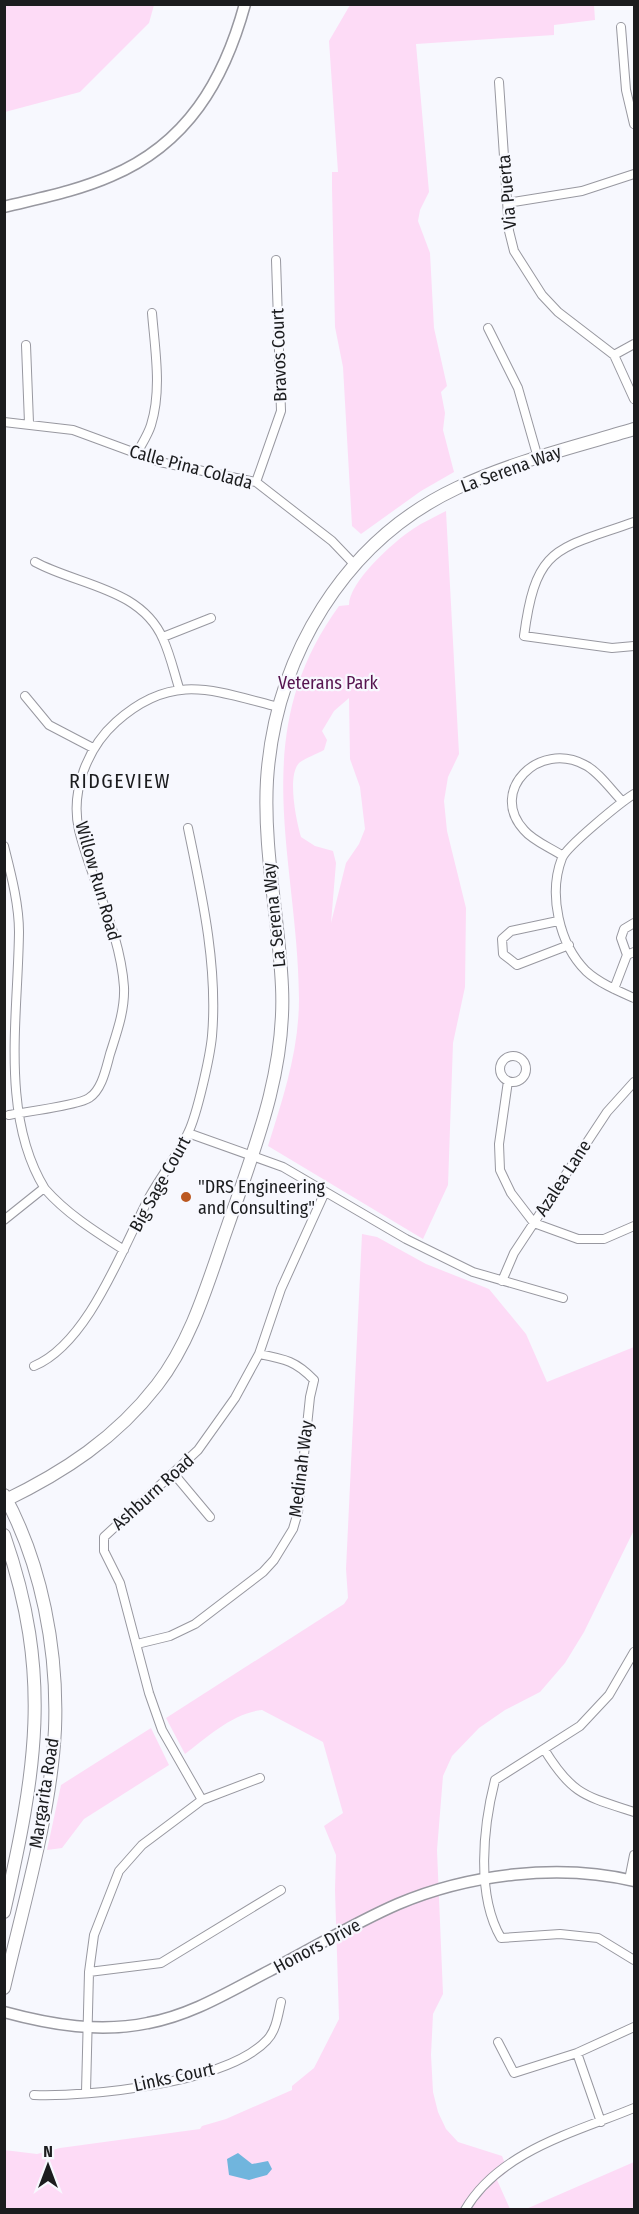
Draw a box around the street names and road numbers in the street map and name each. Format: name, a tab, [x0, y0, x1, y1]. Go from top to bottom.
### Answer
street label: Via Puerta	[493, 154, 521, 230]
street label: Bravos Court	[266, 308, 292, 402]
street label: Calle Pina Colada	[127, 440, 255, 494]
street label: La Serena Way	[458, 441, 564, 497]
street label: Willow Run Road	[70, 819, 126, 943]
street label: La Serena Way	[258, 861, 290, 969]
street label: Big Sage Court	[125, 1132, 195, 1236]
street label: Azalea Lane	[530, 1136, 596, 1220]
street label: Medinah Way	[284, 1419, 318, 1519]
street label: Ashburn Road	[107, 1449, 199, 1535]
street label: Margarita Road	[24, 1736, 64, 1850]
street label: Honors Drive	[270, 1914, 364, 1978]
street label: Links Court	[132, 2058, 217, 2096]

